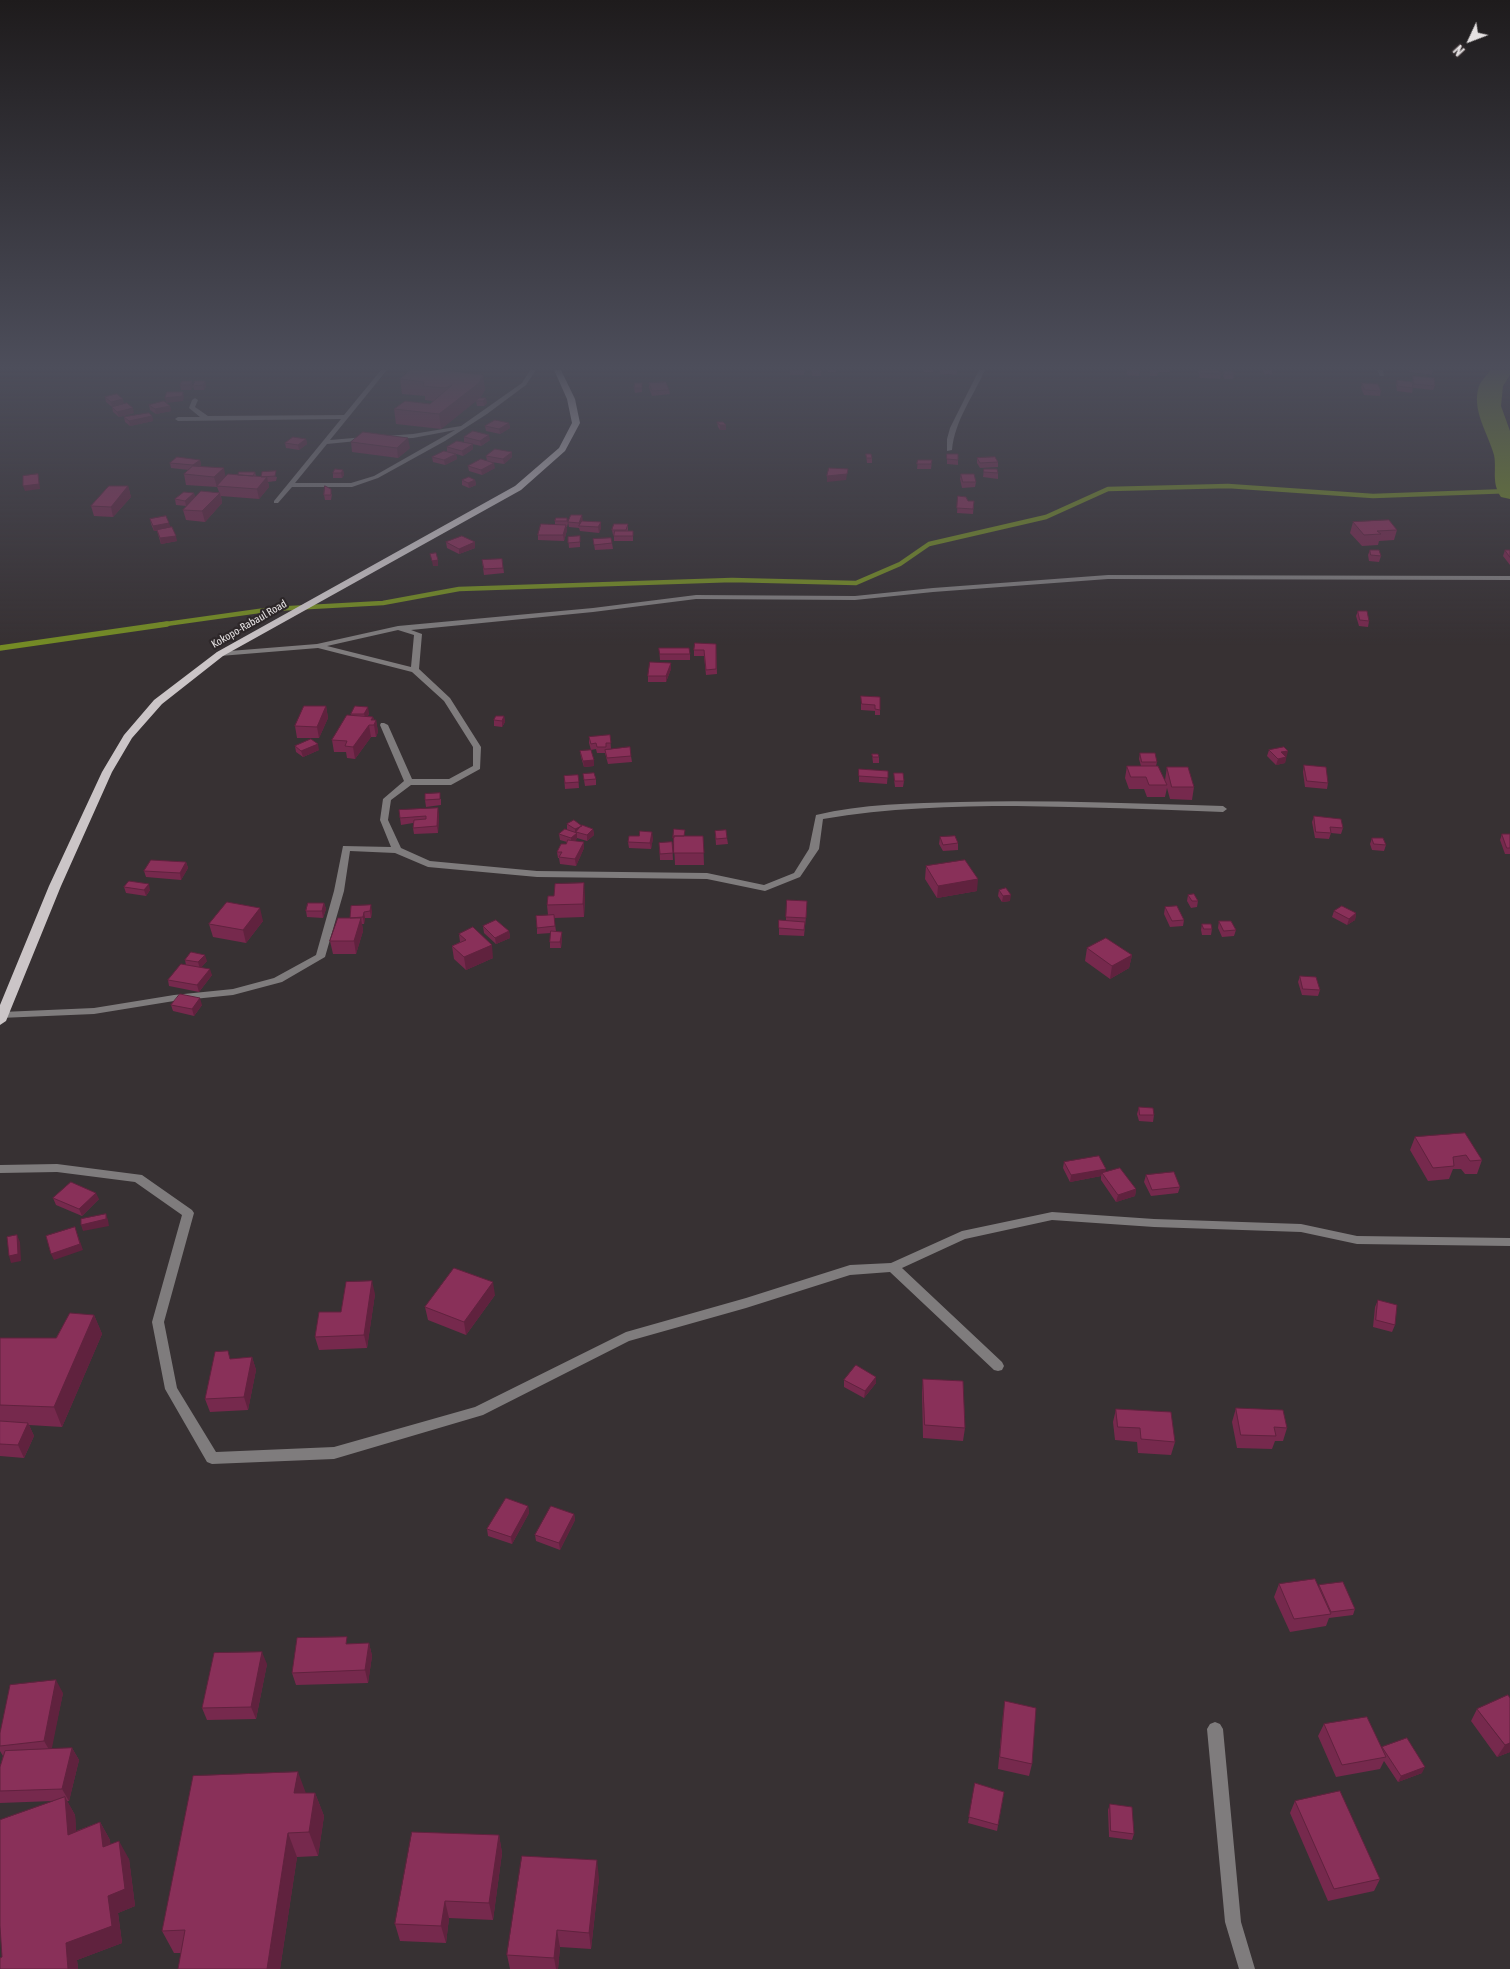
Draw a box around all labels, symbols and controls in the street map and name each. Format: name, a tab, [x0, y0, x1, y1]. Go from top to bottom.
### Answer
north arrow	[1445, 15, 1495, 65]
text: N	[1450, 42, 1468, 59]
street label: Kokopo-Rabaul Road	[209, 597, 289, 651]

